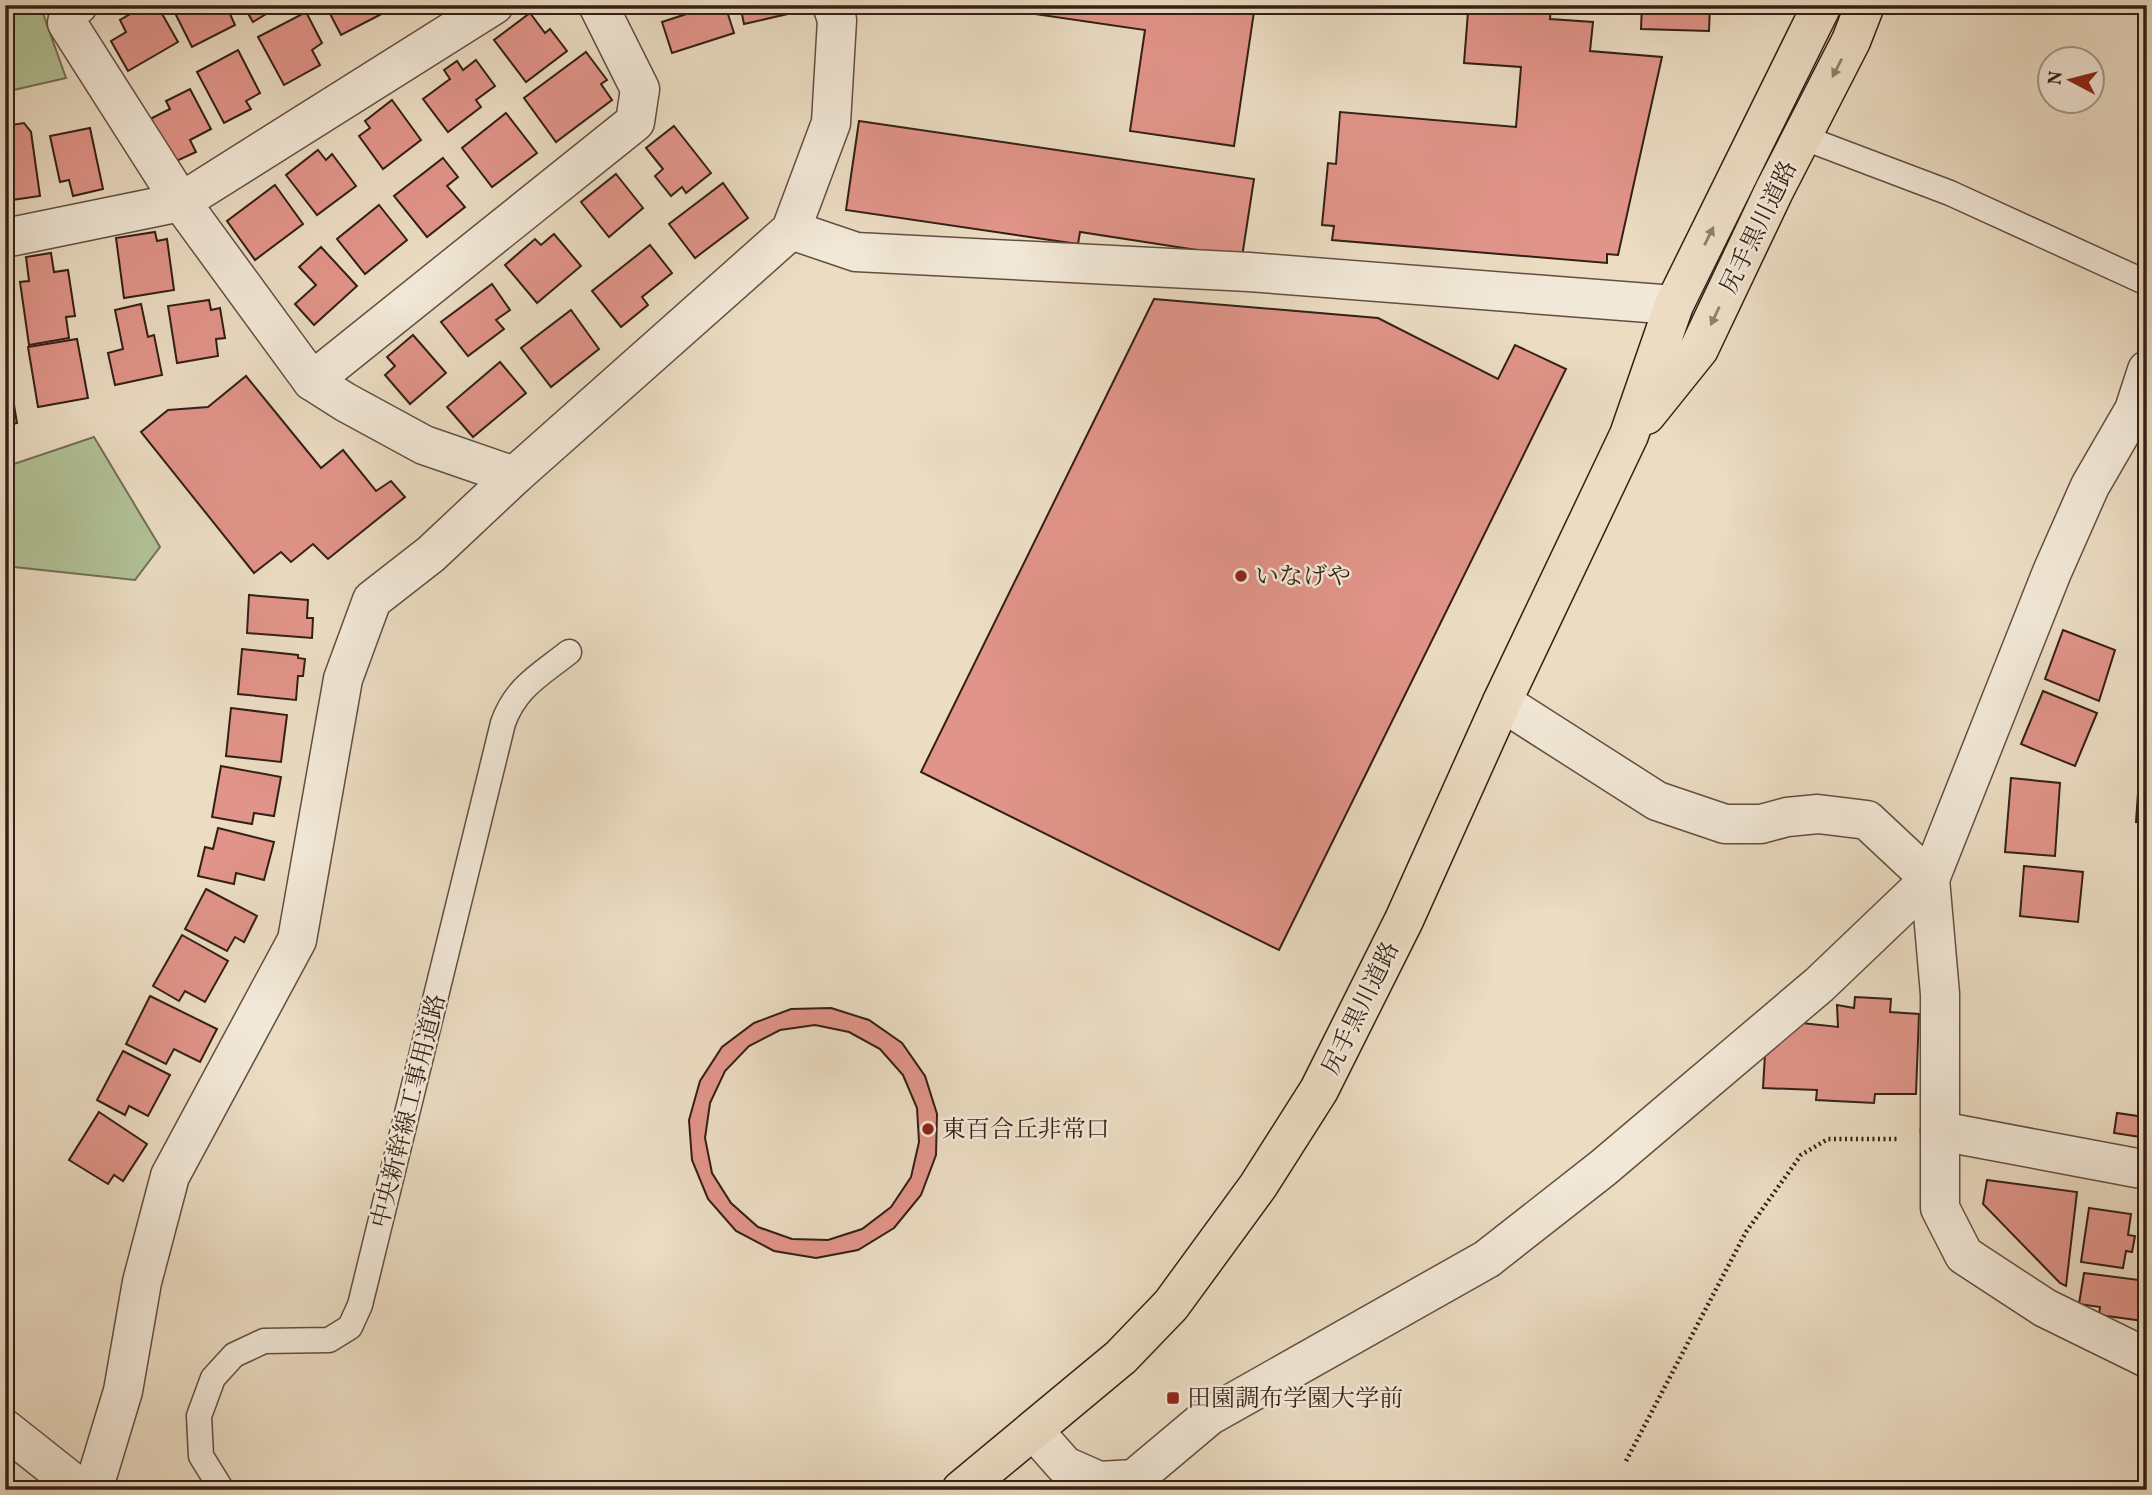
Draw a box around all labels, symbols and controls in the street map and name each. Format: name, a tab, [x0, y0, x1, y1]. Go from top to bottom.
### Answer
north arrow	[2036, 46, 2106, 116]
one-way arrow	[1831, 58, 1843, 77]
text: N	[2042, 70, 2070, 87]
street label: 尻手黒川道路	[1713, 156, 1807, 300]
one-way arrow	[1703, 226, 1714, 246]
one-way arrow	[1709, 306, 1721, 326]
place label: いなげや	[1255, 561, 1351, 595]
marker: いなげや	[1233, 568, 1249, 584]
street label: 尻手黒川道路	[1315, 937, 1409, 1081]
street label: 中央新幹線工事用道路	[364, 991, 455, 1232]
place label: 東百合丘非常口	[942, 1114, 1110, 1148]
marker: 東百合丘非常口	[920, 1121, 936, 1137]
place label: 田園調布学園大学前	[1187, 1383, 1403, 1417]
marker: 田園調布学園大学前	[1165, 1390, 1181, 1406]

